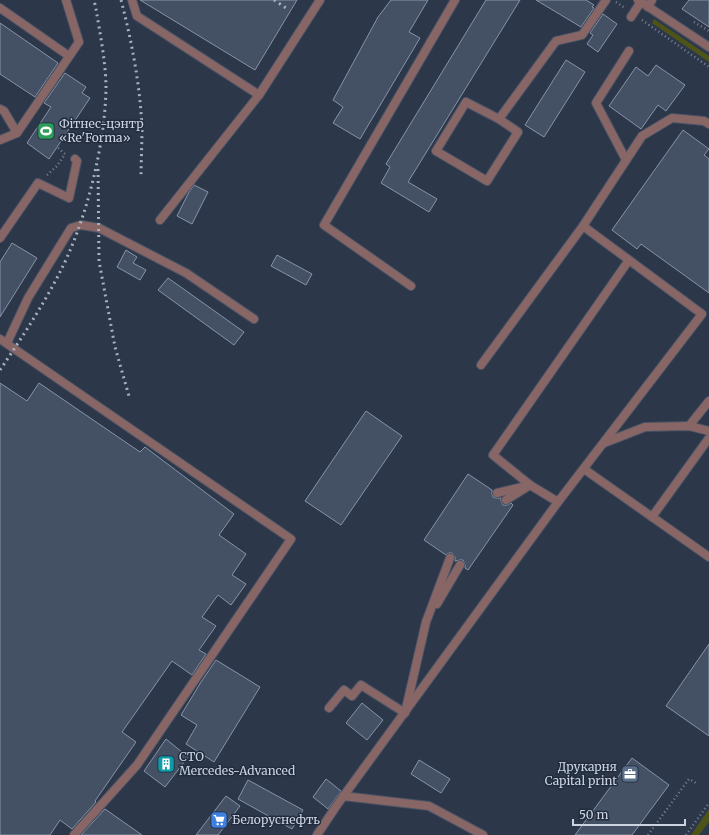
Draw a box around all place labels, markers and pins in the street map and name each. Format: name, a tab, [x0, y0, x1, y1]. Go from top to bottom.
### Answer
place label: Фітнес-цэнтр «Re'Forma»	[59, 116, 144, 145]
sports icon: Фітнес-цэнтр «Re'Forma»	[36, 121, 56, 141]
place label: СТО Mercedes-Advanced	[179, 749, 295, 778]
building icon: СТО Mercedes-Advanced	[156, 754, 176, 774]
place label: Друкарня Capital print	[545, 759, 617, 788]
office icon: Друкарня Capital print	[620, 764, 640, 784]
supermarket icon: Белоруснефть	[209, 810, 229, 830]
place label: Белоруснефть	[232, 812, 320, 827]

